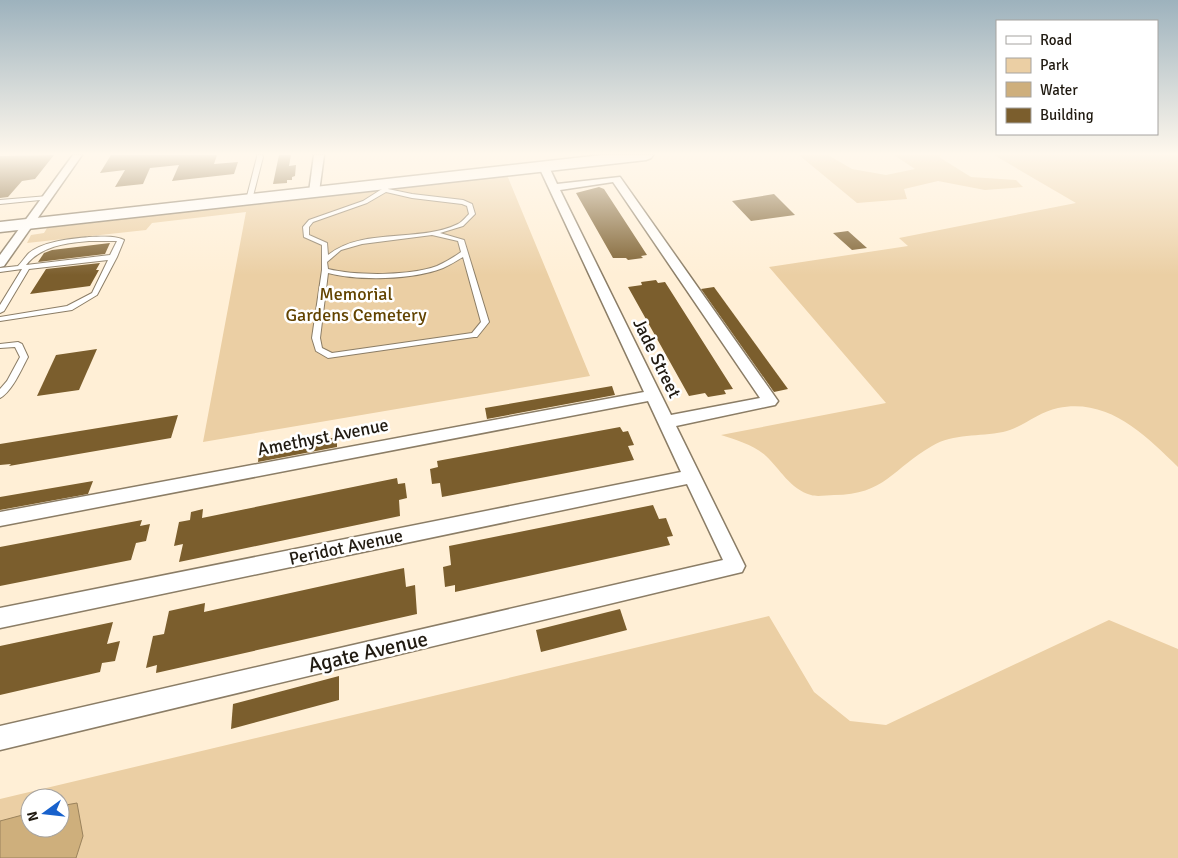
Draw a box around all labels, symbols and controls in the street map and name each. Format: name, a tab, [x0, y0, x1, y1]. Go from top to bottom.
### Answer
legend	[996, 20, 1158, 135]
text: Road	[1040, 31, 1072, 49]
text: Park	[1040, 56, 1069, 74]
text: Water	[1040, 81, 1078, 99]
text: Building	[1040, 106, 1094, 124]
park label: Memorial Gardens Cemetery	[285, 283, 427, 326]
street label: Jade Street	[628, 315, 686, 401]
street label: Amethyst Avenue	[256, 414, 390, 460]
street label: Peridot Avenue	[287, 524, 405, 570]
street label: Agate Avenue	[306, 626, 430, 678]
north arrow	[20, 788, 70, 838]
text: N	[23, 809, 42, 823]

